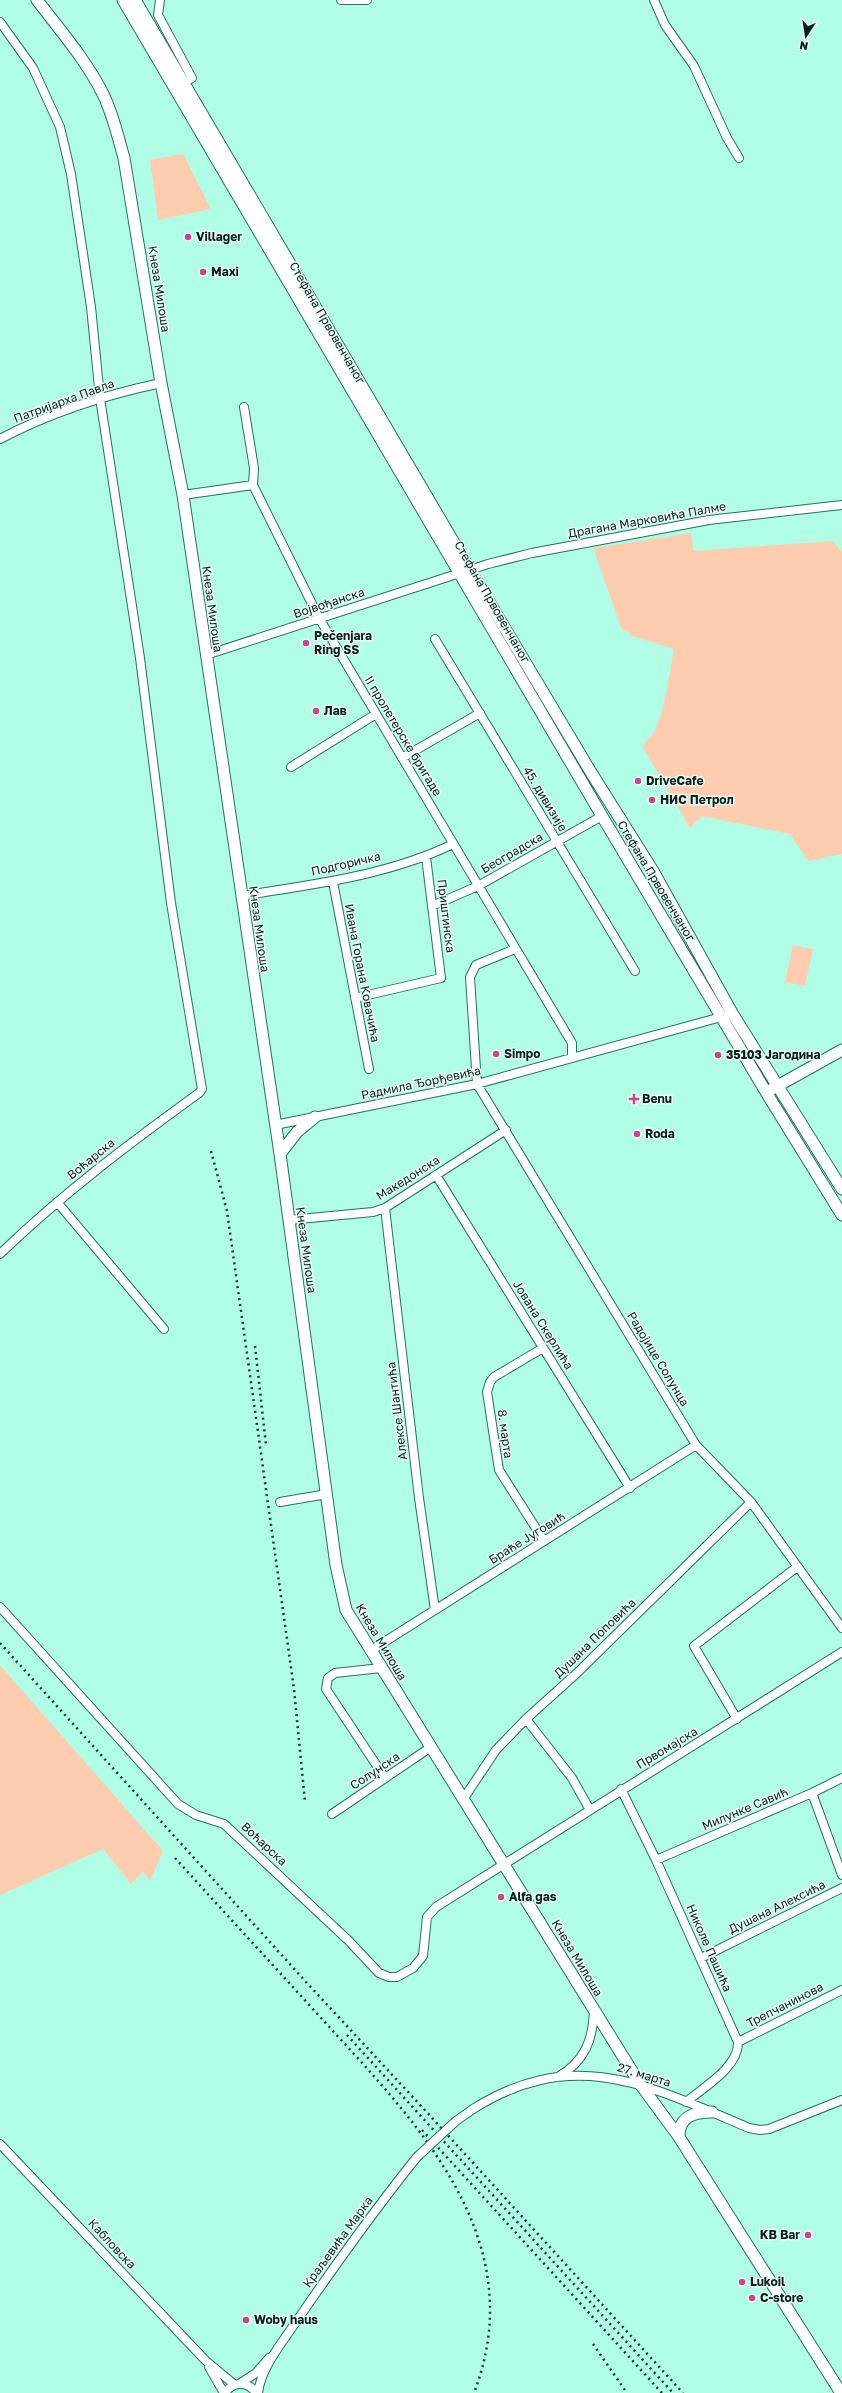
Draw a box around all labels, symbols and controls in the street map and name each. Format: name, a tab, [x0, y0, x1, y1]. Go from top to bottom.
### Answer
north arrow	[786, 16, 826, 56]
text: N	[798, 39, 809, 53]
place label: Villager	[196, 229, 242, 244]
marker: Villager	[183, 232, 193, 242]
street label: Кнеза Милоша	[145, 245, 174, 333]
street label: Стефана Првовенчаног	[286, 259, 369, 387]
place label: Maxi	[211, 264, 239, 279]
marker: Maxi	[198, 267, 208, 277]
street label: Патријарха Павла	[11, 375, 116, 426]
street label: Драгана Марковића Палме	[567, 498, 727, 541]
street label: Стефана Првовенчаног	[451, 538, 534, 666]
street label: Кнеза Милоша	[199, 565, 226, 653]
street label: Војвођанска	[291, 584, 366, 621]
place label: Pečenjara Ring SS	[314, 628, 372, 657]
marker: Pečenjara Ring SS	[301, 638, 311, 648]
street label: II пролетерске бригаде	[362, 673, 445, 799]
place label: Лав	[324, 703, 347, 718]
marker: Лав	[311, 706, 321, 716]
street label: 45. дивизије	[520, 763, 571, 834]
place label: DriveCafe	[646, 773, 703, 788]
marker: DriveCafe	[633, 776, 643, 786]
place label: НИС Петрол	[660, 792, 734, 807]
marker: НИС Петрол	[647, 795, 657, 805]
street label: Стефана Првовенчаног	[614, 818, 699, 944]
street label: Београдска	[478, 829, 545, 876]
street label: Подгоричка	[310, 848, 382, 879]
street label: Приштинска	[435, 878, 458, 954]
street label: Кнеза Милоша	[246, 885, 273, 973]
street label: Ивана Горана Ковачића	[342, 902, 383, 1043]
place label: Simpo	[504, 1046, 540, 1061]
place label: 35103 Јагодина	[726, 1047, 820, 1062]
marker: Simpo	[491, 1049, 501, 1059]
marker: 35103 Јагодина	[713, 1050, 723, 1060]
street label: Радмила Ђорђевића	[360, 1063, 482, 1103]
place label: Benu	[642, 1091, 672, 1106]
marker: Benu	[629, 1094, 639, 1104]
place label: Roda	[645, 1126, 675, 1141]
marker: Roda	[632, 1129, 642, 1139]
street label: Воћарска	[64, 1135, 118, 1182]
street label: Македонска	[373, 1152, 442, 1203]
street label: Кнеза Милоша	[293, 1206, 320, 1294]
street label: Јована Скерлића	[510, 1277, 577, 1372]
street label: Радојице Солунца	[624, 1309, 693, 1409]
street label: Алексе Шантића	[383, 1361, 410, 1461]
street label: 8. марта	[495, 1409, 516, 1459]
street label: Браће Југовић	[486, 1508, 568, 1567]
street label: Душана Поповића	[551, 1595, 639, 1680]
street label: Кнеза Милоша	[353, 1601, 410, 1683]
street label: Првомајска	[633, 1723, 700, 1772]
street label: Солунска	[347, 1749, 402, 1793]
street label: Милунке Савић	[700, 1784, 790, 1833]
street label: Воћарска	[238, 1819, 290, 1869]
street label: Душана Алексића	[726, 1877, 828, 1936]
place label: Alfa gas	[509, 1889, 557, 1904]
marker: Alfa gas	[496, 1892, 506, 1902]
street label: Николе Пашића	[683, 1902, 735, 1994]
street label: Кнеза Милоша	[549, 1917, 606, 1999]
street label: Трепчанинова	[744, 1979, 826, 2030]
street label: 27. марта	[616, 2059, 673, 2090]
street label: Краљевића Марка	[299, 2193, 376, 2290]
street label: Кабловска	[85, 2215, 139, 2272]
place label: KB Bar	[760, 2227, 800, 2242]
marker: KB Bar	[803, 2230, 813, 2240]
place label: Lukoil	[750, 2274, 785, 2289]
marker: Lukoil	[737, 2277, 747, 2287]
place label: C-store	[760, 2290, 803, 2305]
marker: C-store	[747, 2293, 757, 2303]
place label: Woby haus	[254, 2312, 318, 2327]
marker: Woby haus	[241, 2315, 251, 2325]

